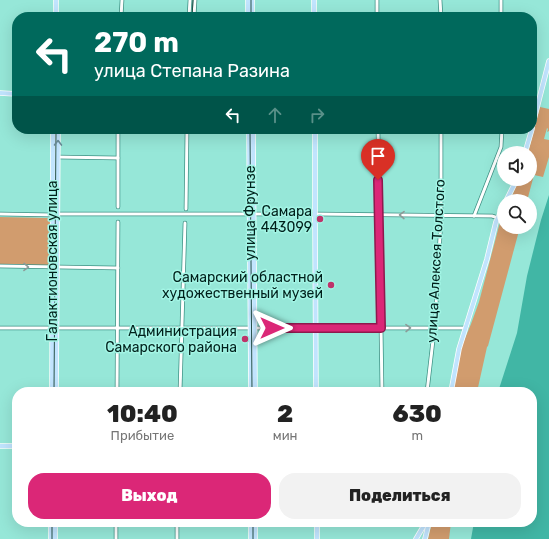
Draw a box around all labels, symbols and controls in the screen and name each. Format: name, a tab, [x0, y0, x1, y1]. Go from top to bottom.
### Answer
text: 270 m	[94, 26, 179, 59]
icon: left	[28, 28, 80, 80]
text: улица Степана Разина	[94, 60, 290, 82]
icon: left	[222, 104, 244, 126]
icon: ahead	[264, 104, 286, 126]
icon: right	[306, 104, 328, 126]
pin	[361, 139, 395, 180]
one-way arrow	[54, 140, 62, 146]
icon: arrive	[367, 145, 389, 167]
map controls	[497, 146, 537, 234]
button: sound	[497, 146, 537, 186]
street label: улица Фрунзе	[242, 165, 259, 260]
street label: улица Алексея Толстого	[423, 179, 449, 343]
street label: Галактионовская улица	[44, 181, 61, 341]
button: search	[497, 194, 537, 234]
place label: Самара 443099	[261, 203, 312, 236]
one-way arrow	[399, 211, 405, 219]
marker: Самара 443099	[315, 214, 325, 224]
one-way arrow	[23, 263, 29, 271]
place label: Самарский областной художественный музей	[162, 269, 323, 302]
marker: Самарский областной художественный музей	[326, 280, 336, 290]
position arrow	[251, 307, 293, 349]
place label: Администрация Самарского района	[105, 323, 237, 356]
one-way arrow	[405, 324, 411, 332]
marker: Администрация Самарского района	[240, 334, 250, 344]
text: 10:40	[107, 400, 178, 428]
text: 2	[277, 400, 293, 428]
text: 630	[393, 400, 442, 428]
text: Прибытие	[111, 428, 174, 443]
text: мин	[273, 428, 297, 443]
text: m	[411, 428, 423, 443]
button: Выход	[28, 473, 271, 519]
button: Поделиться	[279, 473, 521, 519]

